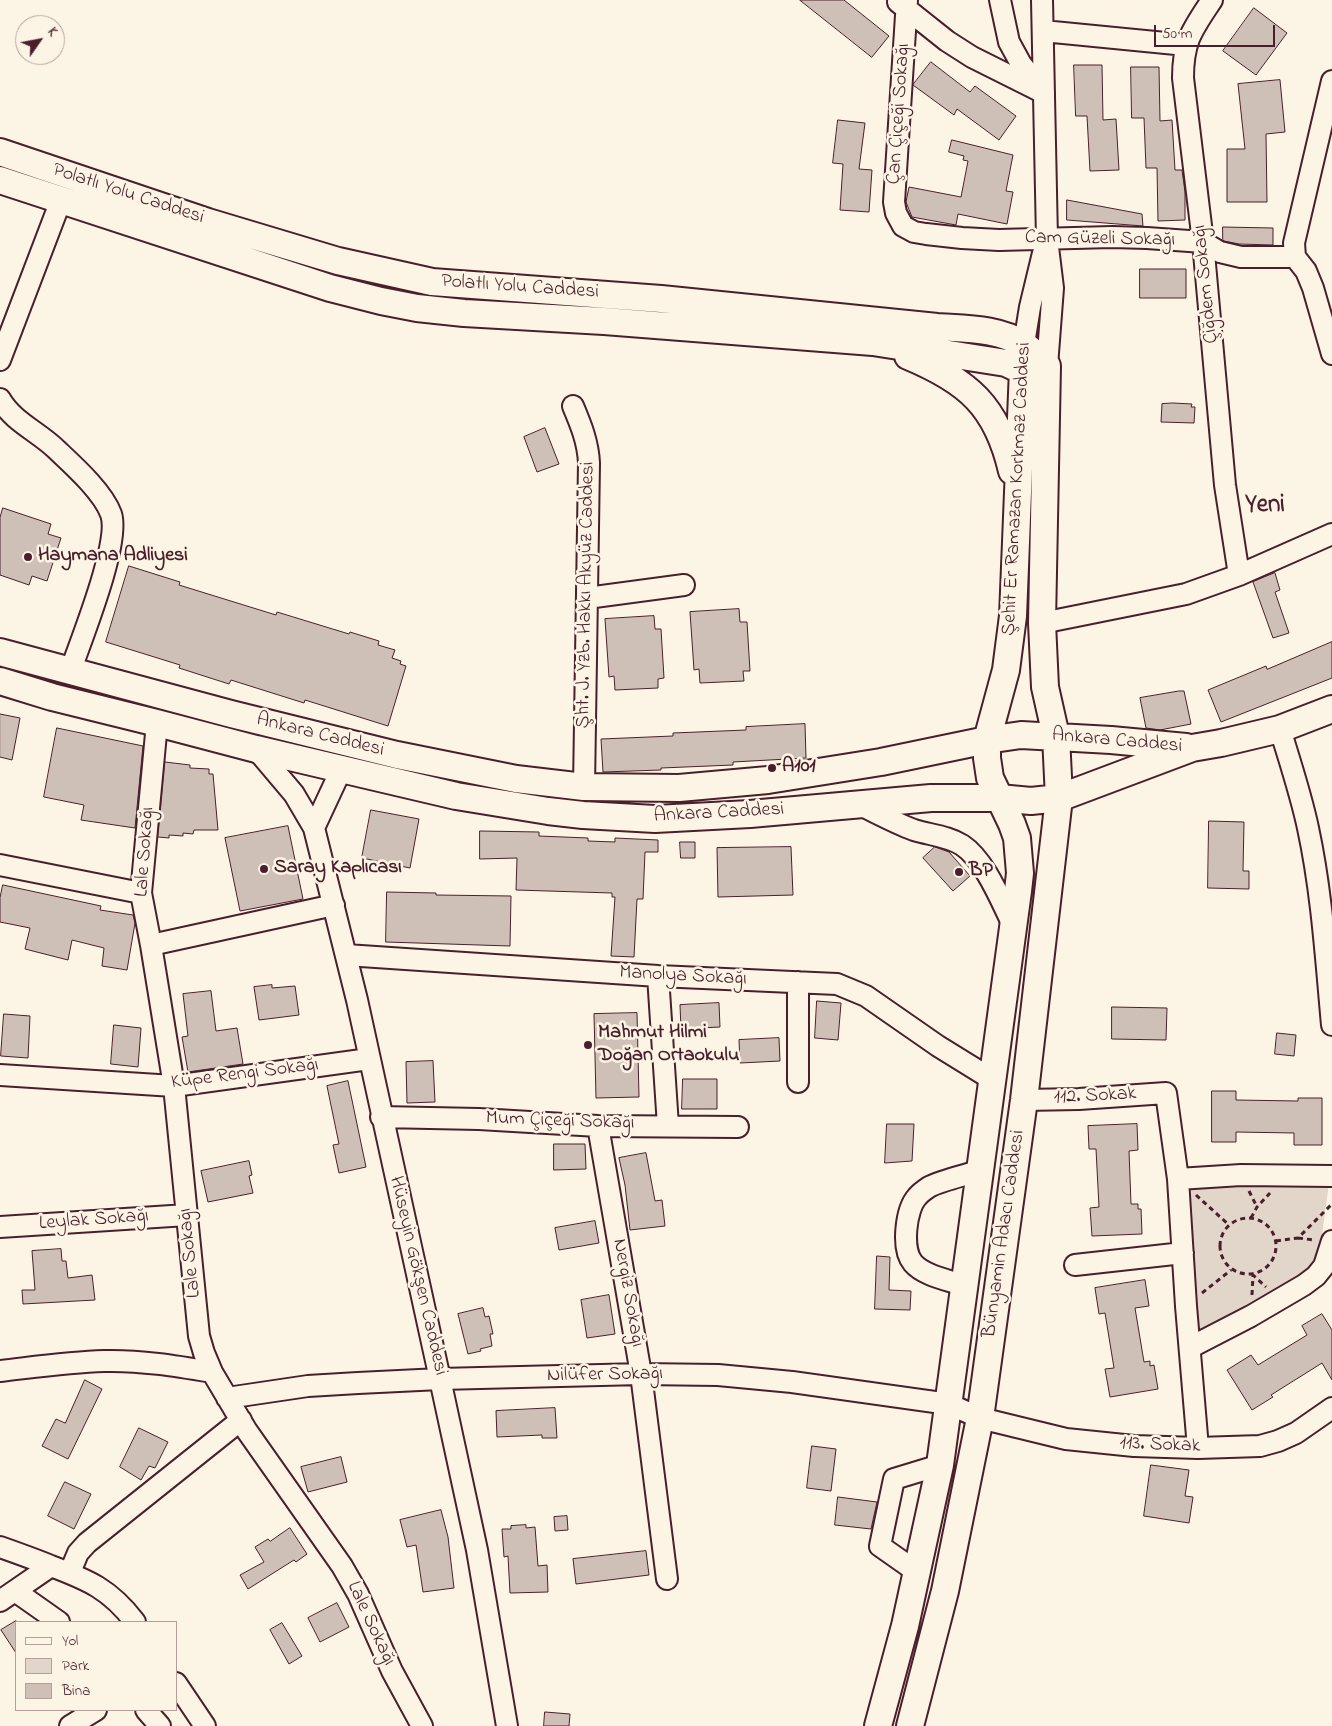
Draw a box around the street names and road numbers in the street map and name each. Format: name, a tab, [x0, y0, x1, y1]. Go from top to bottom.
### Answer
street label: Çan Çiçeği Sokağı	[883, 43, 917, 185]
street label: Polatlı Yolu Caddesi	[49, 159, 207, 231]
street label: Çiğdem Sokağı	[1189, 224, 1225, 344]
street label: Cam Güzeli Sokağı	[1025, 227, 1175, 253]
street label: Polatlı Yolu Caddesi	[440, 271, 600, 305]
street label: Şehit Er Ramazan Korkmaz Caddesi	[998, 342, 1038, 636]
street label: Şht. J. Yzb. Hakkı Akyüz Caddesi	[573, 461, 601, 729]
street label: Ankara Caddesi	[254, 709, 386, 763]
street label: Ankara Caddesi	[1051, 724, 1183, 760]
street label: Ankara Caddesi	[653, 799, 785, 829]
street label: Lale Sokağı	[131, 806, 161, 898]
street label: Manolya Sokağı	[619, 962, 747, 992]
street label: Küpe Rengi Sokağı	[170, 1054, 320, 1096]
street label: 112. Sokak	[1053, 1083, 1137, 1111]
street label: Mum Çiçeği Sokağı	[485, 1107, 635, 1137]
street label: Bünyamin Adacı Caddesi	[979, 1129, 1031, 1339]
street label: Hüseyin Gökşen Caddesi	[382, 1174, 452, 1378]
street label: Leylak Sokağı	[38, 1205, 150, 1237]
street label: Lale Sokağı	[174, 1207, 208, 1299]
street label: Nergiz Sokağı	[606, 1237, 648, 1349]
street label: Nilüfer Sokağı	[547, 1363, 663, 1389]
street label: 113. Sokak	[1119, 1433, 1201, 1459]
street label: Lale Sokağı	[340, 1578, 400, 1670]

